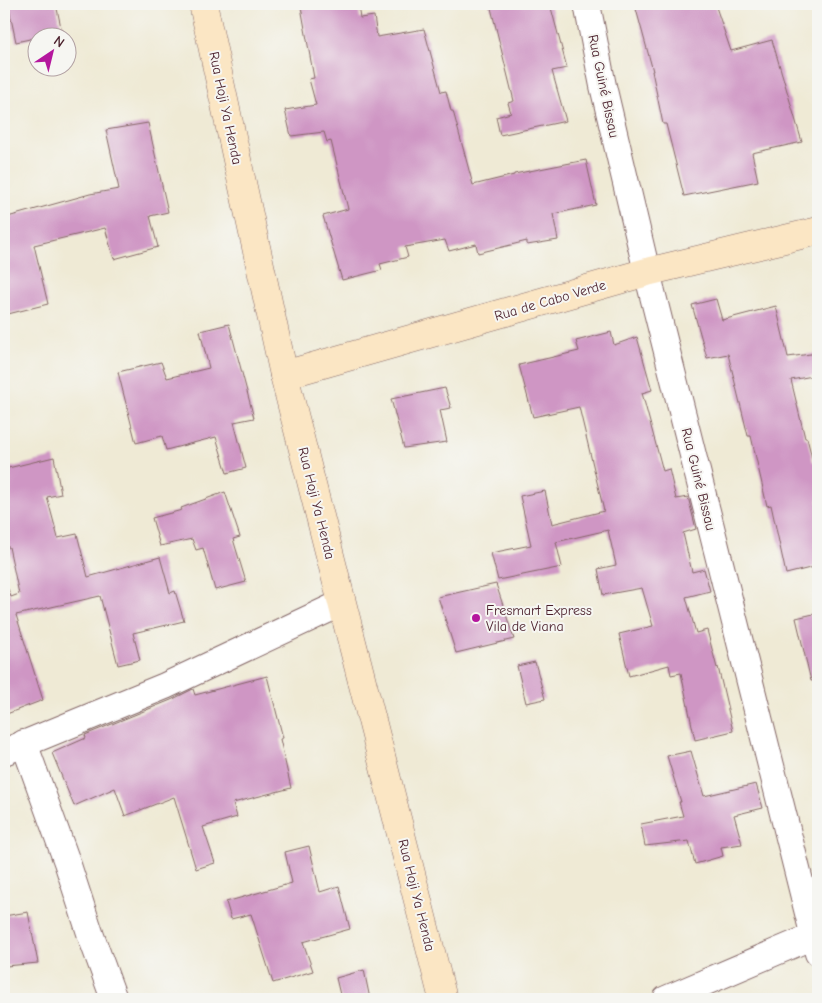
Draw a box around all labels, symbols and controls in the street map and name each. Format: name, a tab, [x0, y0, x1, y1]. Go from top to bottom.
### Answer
north arrow	[28, 28, 78, 78]
text: N	[51, 32, 68, 51]
street label: Rua Guiné Bissau	[584, 33, 623, 139]
street label: Rua Hoji Ya Henda	[205, 50, 246, 166]
street label: Rua de Cabo Verde	[492, 276, 608, 325]
street label: Rua Guiné Bissau	[678, 426, 719, 532]
street label: Rua Hoji Ya Henda	[294, 445, 339, 561]
place label: Fresmart Express Vila de Viana	[486, 602, 592, 635]
marker: Fresmart Express Vila de Viana	[470, 612, 482, 624]
street label: Rua Hoji Ya Henda	[394, 837, 439, 953]

